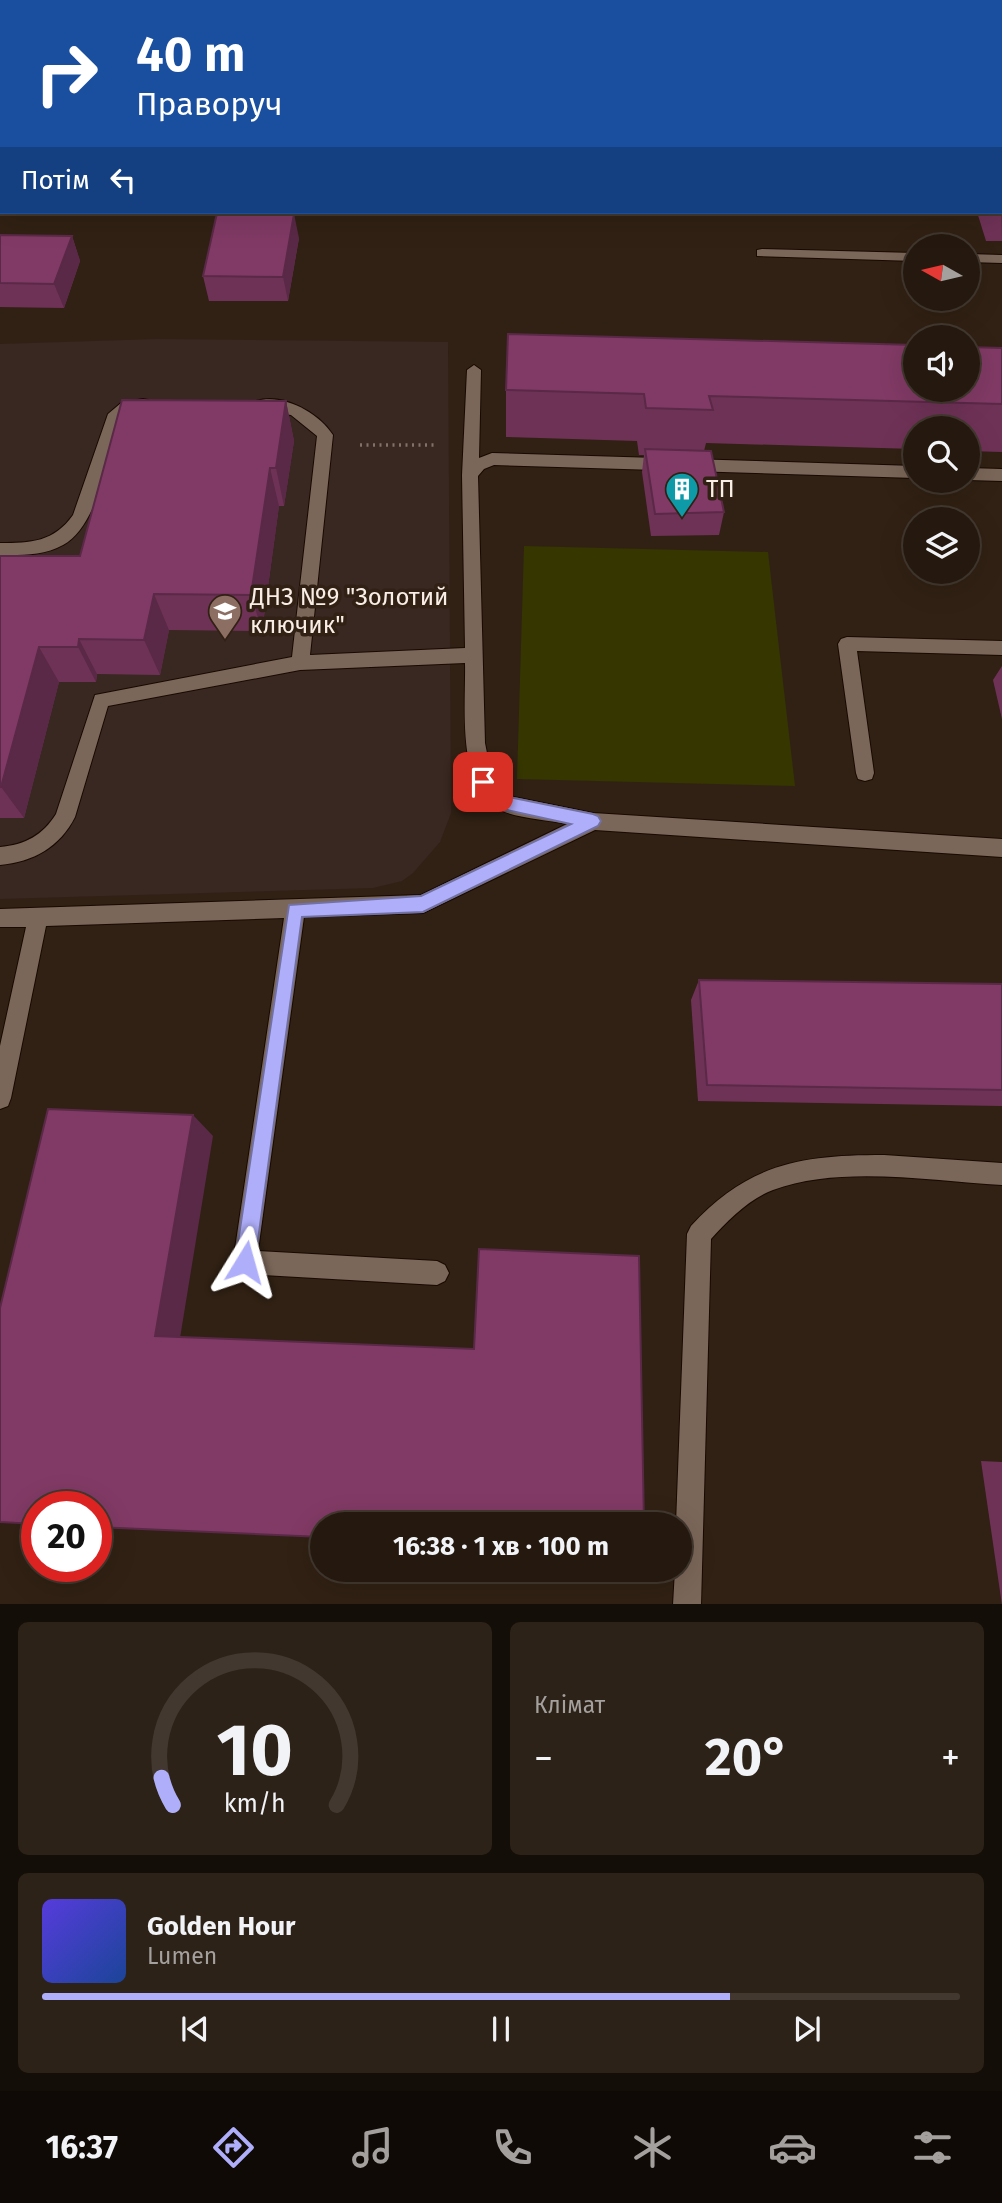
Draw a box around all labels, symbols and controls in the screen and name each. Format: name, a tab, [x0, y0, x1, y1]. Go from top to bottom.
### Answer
text: 40 m	[136, 25, 245, 84]
icon: right	[21, 28, 112, 119]
text: Праворуч	[136, 85, 283, 123]
icon: left	[104, 161, 142, 199]
text: Потім	[21, 165, 90, 196]
north arrow	[903, 234, 980, 312]
map controls	[903, 234, 980, 584]
button: sound	[903, 325, 980, 402]
button: search	[903, 416, 980, 493]
building icon: ТП	[663, 470, 701, 519]
place label: ТП	[706, 475, 735, 503]
button: layers	[903, 507, 980, 584]
place label: ДНЗ №9 "Золотий ключик"	[249, 583, 448, 639]
school or university icon: ДНЗ №9 "Золотий ключик"	[206, 592, 244, 641]
pin	[453, 752, 513, 812]
icon: arrive	[464, 763, 502, 801]
position arrow	[208, 1225, 282, 1299]
speed limit sign: 20	[21, 1491, 112, 1582]
text: 16:38 · 1 хв · 100 m	[393, 1531, 609, 1562]
text: Клімат	[534, 1691, 605, 1719]
text: 10	[217, 1707, 293, 1794]
text: 20°	[705, 1726, 789, 1789]
text: −	[534, 1735, 553, 1781]
text: +	[941, 1735, 960, 1781]
text: km/h	[224, 1788, 286, 1818]
text: Golden Hour	[147, 1911, 295, 1942]
text: Lumen	[147, 1942, 217, 1970]
icon: previous	[176, 2010, 214, 2048]
icon: pause	[482, 2010, 520, 2048]
icon: next	[788, 2010, 826, 2048]
icon: directions	[209, 2123, 258, 2172]
icon: music	[348, 2123, 397, 2172]
icon: phone	[488, 2123, 537, 2172]
icon: climate	[628, 2123, 677, 2172]
icon: car	[768, 2123, 817, 2172]
icon: filters	[908, 2123, 957, 2172]
text: 16:37	[45, 2128, 118, 2166]

